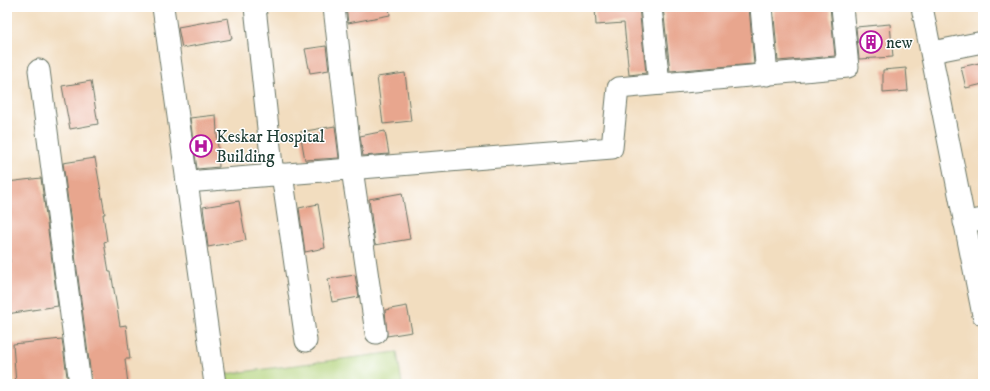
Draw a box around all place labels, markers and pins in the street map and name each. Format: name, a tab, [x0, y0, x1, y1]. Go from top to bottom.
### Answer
building icon: new	[858, 29, 884, 55]
place label: new	[886, 32, 913, 54]
place label: Keskar Hospital Building	[216, 126, 325, 168]
hospital icon: Keskar Hospital Building	[188, 133, 214, 159]

